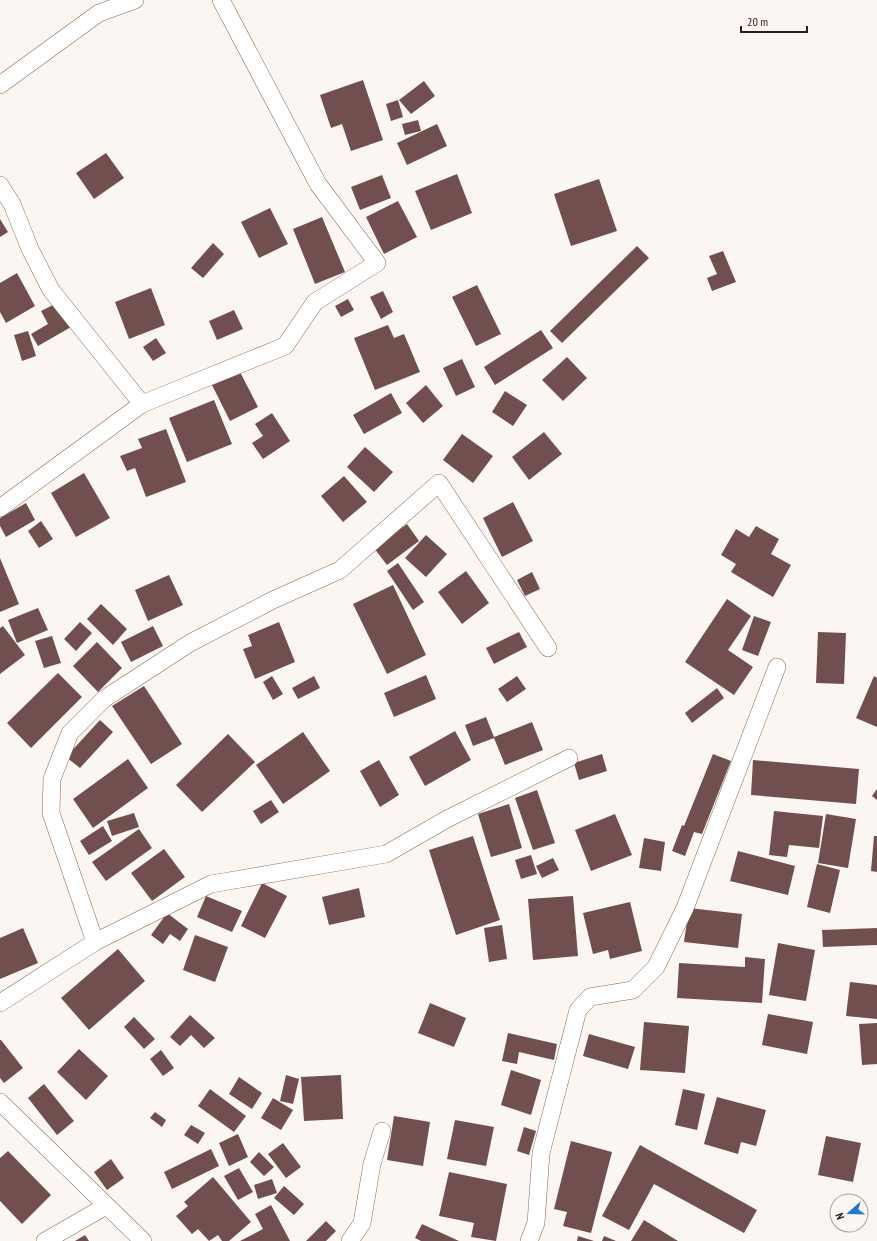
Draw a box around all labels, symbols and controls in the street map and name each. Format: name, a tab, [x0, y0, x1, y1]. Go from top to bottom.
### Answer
scale bar	[741, 8, 807, 34]
text: 20 m	[747, 14, 768, 29]
north arrow	[829, 1193, 869, 1233]
text: N	[832, 1211, 847, 1222]

